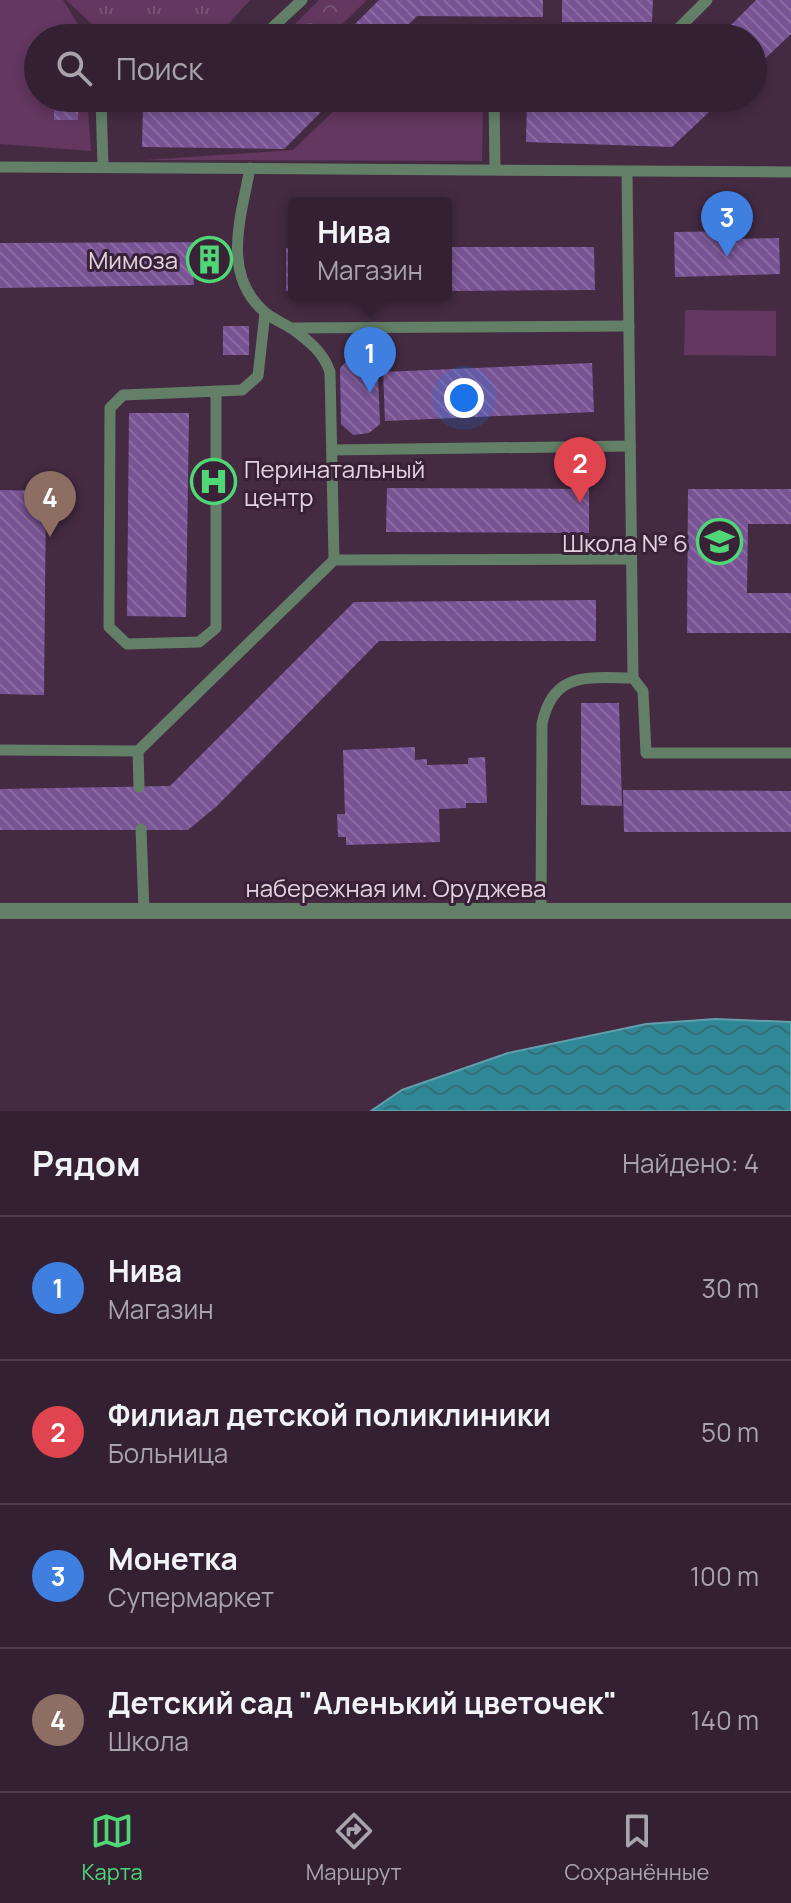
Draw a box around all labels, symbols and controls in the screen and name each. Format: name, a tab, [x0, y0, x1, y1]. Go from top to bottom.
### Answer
search box	[24, 24, 767, 112]
icon: search	[52, 46, 96, 90]
text: Поиск	[116, 48, 203, 89]
pin: 3	[701, 191, 753, 257]
popup	[288, 197, 452, 301]
text: Нива	[317, 211, 391, 252]
building icon: Мимоза	[185, 235, 233, 283]
place label: Мимоза	[88, 243, 178, 276]
text: Магазин	[317, 252, 423, 288]
pin: 1	[344, 327, 396, 393]
your location	[444, 378, 484, 418]
pin: 2	[554, 437, 606, 503]
place label: Перинатальный центр	[244, 452, 425, 513]
hospital icon: Перинатальный центр	[189, 458, 237, 506]
pin: 4	[24, 471, 76, 537]
school or university icon: Школа № 6	[695, 518, 743, 566]
place label: Школа № 6	[562, 526, 688, 559]
street label: набережная им. Оруджева	[246, 871, 546, 904]
text: Рядом	[32, 1140, 141, 1186]
text: Найдено: 4	[622, 1145, 759, 1181]
text: Нива	[108, 1250, 182, 1291]
text: 1	[52, 1270, 64, 1306]
text: 30 m	[702, 1270, 759, 1306]
text: Магазин	[108, 1291, 214, 1327]
text: Филиал детской поликлиники	[108, 1394, 551, 1435]
text: 2	[50, 1414, 66, 1450]
text: 50 m	[701, 1414, 759, 1450]
text: Больница	[108, 1435, 228, 1471]
text: Монетка	[108, 1538, 238, 1579]
text: 3	[50, 1558, 66, 1594]
text: 100 m	[690, 1558, 759, 1594]
text: Супермаркет	[108, 1579, 274, 1615]
text: Детский сад "Аленький цветочек"	[108, 1682, 617, 1723]
text: 4	[50, 1702, 66, 1738]
text: 140 m	[690, 1702, 759, 1738]
text: Школа	[108, 1723, 189, 1759]
tab: Карта	[82, 1809, 143, 1887]
tab: Маршрут	[306, 1809, 402, 1887]
tab: Сохранённые	[565, 1809, 709, 1887]

